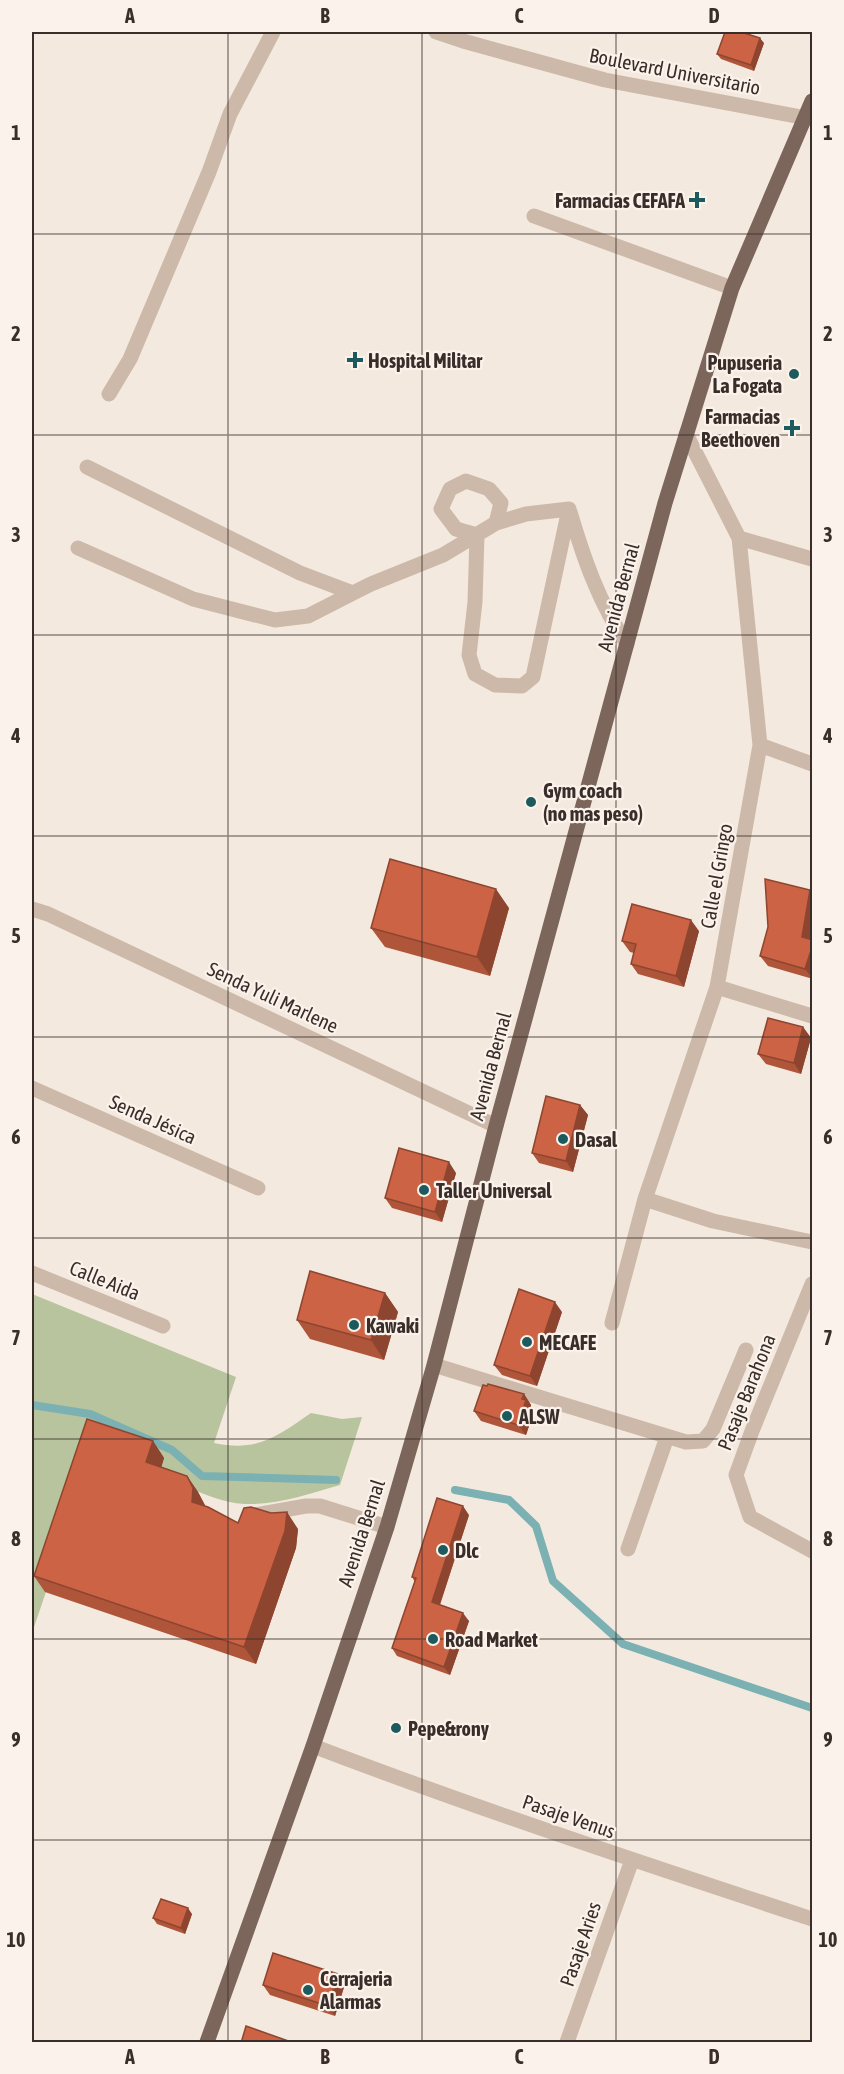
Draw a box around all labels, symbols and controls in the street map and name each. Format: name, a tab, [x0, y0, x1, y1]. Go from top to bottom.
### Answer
text: A	[124, 4, 135, 27]
text: B	[320, 4, 330, 27]
text: C	[515, 4, 524, 27]
text: D	[708, 4, 720, 27]
street label: Boulevard Universitario	[588, 43, 762, 99]
text: 1	[11, 121, 21, 144]
text: 1	[823, 121, 833, 144]
place label: Farmacias CEFAFA	[555, 189, 685, 212]
marker: Farmacias CEFAFA	[690, 193, 704, 207]
text: 2	[11, 322, 21, 345]
text: 2	[823, 322, 833, 345]
place label: Hospital Militar	[368, 349, 483, 372]
marker: Hospital Militar	[346, 351, 364, 369]
place label: Pupuseria La Fogata	[707, 351, 782, 397]
marker: Pupuseria La Fogata	[787, 367, 801, 381]
place label: Farmacias Beethoven	[701, 405, 780, 451]
marker: Farmacias Beethoven	[785, 421, 799, 435]
text: 3	[11, 523, 21, 546]
text: 3	[823, 523, 833, 546]
street label: Avenida Bernal	[592, 539, 644, 654]
text: 4	[10, 724, 21, 747]
text: 4	[822, 724, 833, 747]
place label: Gym coach (no mas peso)	[543, 779, 643, 825]
marker: Gym coach (no mas peso)	[524, 795, 538, 809]
street label: Calle el Gringo	[695, 822, 737, 930]
text: 5	[11, 924, 21, 947]
text: 5	[823, 924, 833, 947]
street label: Senda Yuli Marlene	[204, 957, 342, 1037]
street label: Avenida Bernal	[464, 1008, 516, 1123]
street label: Senda Jésica	[106, 1090, 200, 1148]
text: 6	[11, 1125, 21, 1148]
text: 6	[823, 1125, 833, 1148]
place label: Dasal	[575, 1128, 618, 1151]
marker: Dasal	[556, 1132, 570, 1146]
place label: Taller Universal	[436, 1179, 552, 1202]
marker: Taller Universal	[417, 1183, 431, 1197]
street label: Calle Aida	[67, 1256, 143, 1304]
place label: Kawaki	[366, 1314, 419, 1337]
marker: Kawaki	[347, 1318, 361, 1332]
text: 7	[11, 1326, 21, 1349]
text: 7	[823, 1326, 833, 1349]
place label: MECAFE	[539, 1331, 597, 1354]
street label: Pasaje Barahona	[712, 1331, 780, 1453]
marker: MECAFE	[520, 1335, 534, 1349]
place label: ALSW	[518, 1405, 560, 1428]
marker: ALSW	[500, 1409, 514, 1423]
street label: Avenida Bernal	[333, 1476, 389, 1590]
text: 8	[11, 1527, 21, 1550]
text: 8	[823, 1527, 833, 1550]
place label: Dlc	[455, 1539, 479, 1562]
marker: Dlc	[436, 1543, 450, 1557]
place label: Road Market	[445, 1628, 538, 1651]
marker: Road Market	[426, 1632, 440, 1646]
place label: Pepe&rony	[408, 1717, 490, 1740]
marker: Pepe&rony	[389, 1721, 403, 1735]
text: 9	[11, 1728, 21, 1751]
text: 9	[823, 1728, 833, 1751]
street label: Pasaje Venus	[520, 1789, 618, 1843]
street label: Pasaje Aries	[555, 1899, 605, 1989]
text: 10	[7, 1928, 25, 1951]
text: 10	[819, 1928, 837, 1951]
place label: Cerrajeria Alarmas	[319, 1967, 392, 2013]
marker: Cerrajeria Alarmas	[301, 1983, 315, 1997]
text: A	[124, 2045, 135, 2068]
text: B	[320, 2045, 330, 2068]
text: C	[515, 2045, 524, 2068]
text: D	[708, 2045, 720, 2068]

